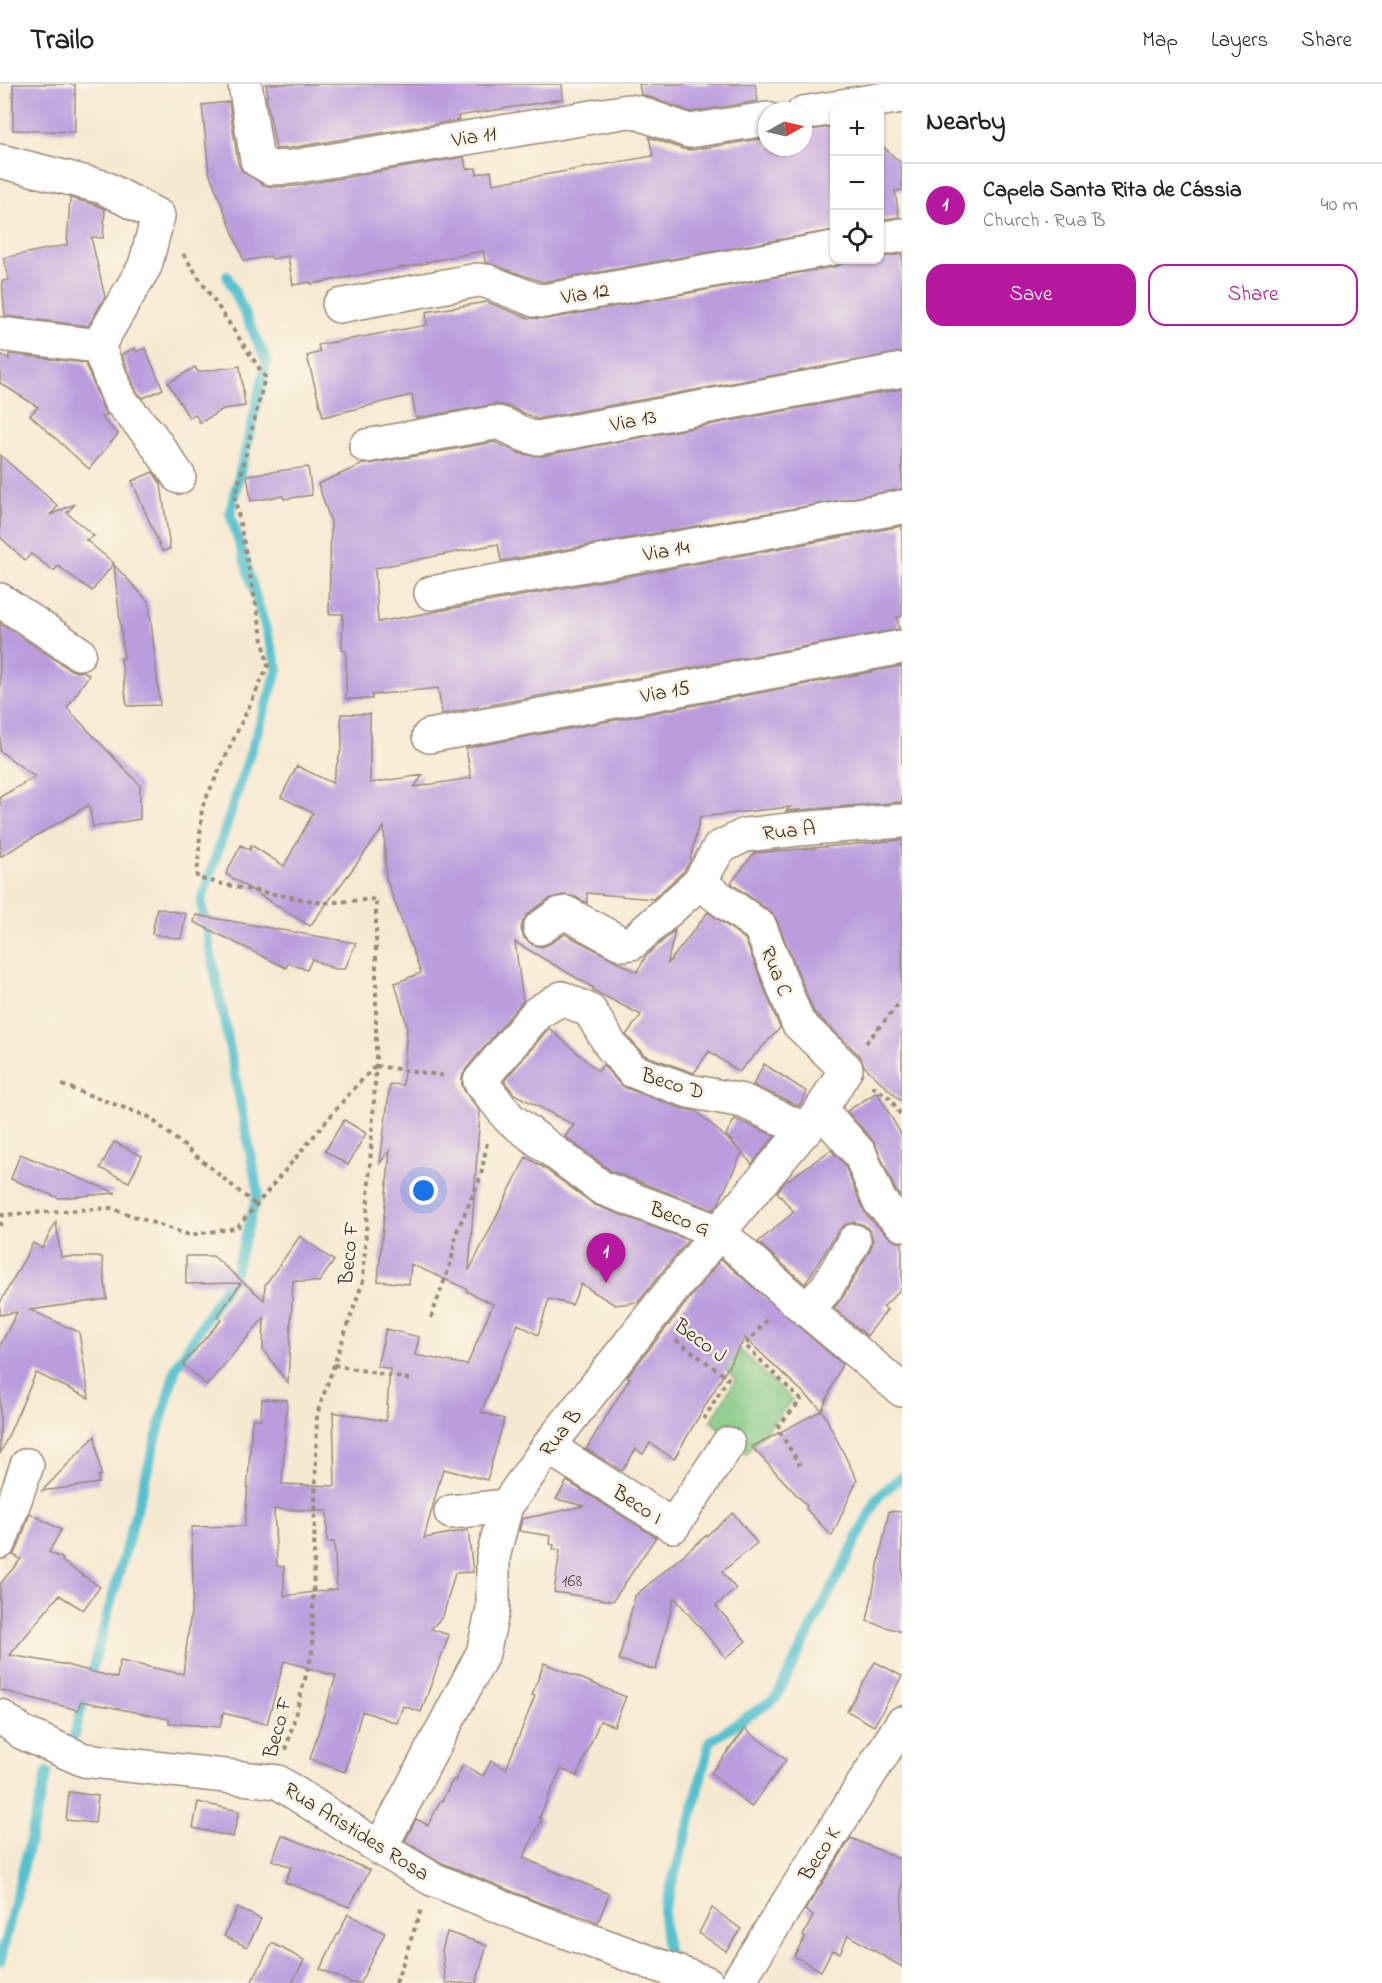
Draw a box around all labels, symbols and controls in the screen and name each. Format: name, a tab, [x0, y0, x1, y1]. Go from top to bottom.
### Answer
text: Trailo	[30, 21, 94, 62]
text: Map	[1142, 26, 1178, 56]
text: Layers	[1211, 26, 1268, 56]
text: Share	[1301, 26, 1352, 56]
north arrow	[758, 102, 812, 156]
map controls	[830, 102, 884, 264]
button: +	[830, 102, 884, 156]
text: Nearby	[926, 104, 1005, 142]
street label: Via 11	[449, 120, 499, 156]
button: −	[830, 156, 884, 210]
text: Capela Santa Rita de Cássia	[983, 175, 1242, 207]
text: 1	[942, 191, 949, 220]
text: 40 m	[1321, 191, 1358, 220]
text: Church · Rua B	[983, 207, 1105, 236]
button: locate	[830, 210, 884, 264]
button: Save	[926, 264, 1136, 326]
button: Share	[1148, 264, 1358, 326]
street label: Via 12	[558, 276, 612, 314]
street label: Via 13	[607, 403, 659, 441]
street label: Via 14	[640, 533, 692, 571]
street label: Via 15	[637, 673, 693, 713]
street label: Rua A	[761, 814, 817, 850]
street label: Rua C	[752, 942, 799, 1001]
street label: Beco D	[636, 1061, 708, 1109]
your location	[409, 1176, 438, 1205]
street label: Beco G	[644, 1194, 714, 1245]
street label: Beco F	[332, 1220, 368, 1287]
pin: 1	[586, 1234, 626, 1283]
street label: Beco J	[666, 1311, 733, 1371]
street label: Rua B	[533, 1403, 590, 1464]
street label: Beco I	[605, 1478, 668, 1533]
house number: 168	[562, 1569, 582, 1595]
street label: Beco F	[256, 1693, 302, 1763]
street label: Rua Aristides Rosa	[277, 1776, 435, 1890]
street label: Beco K	[792, 1820, 850, 1888]

